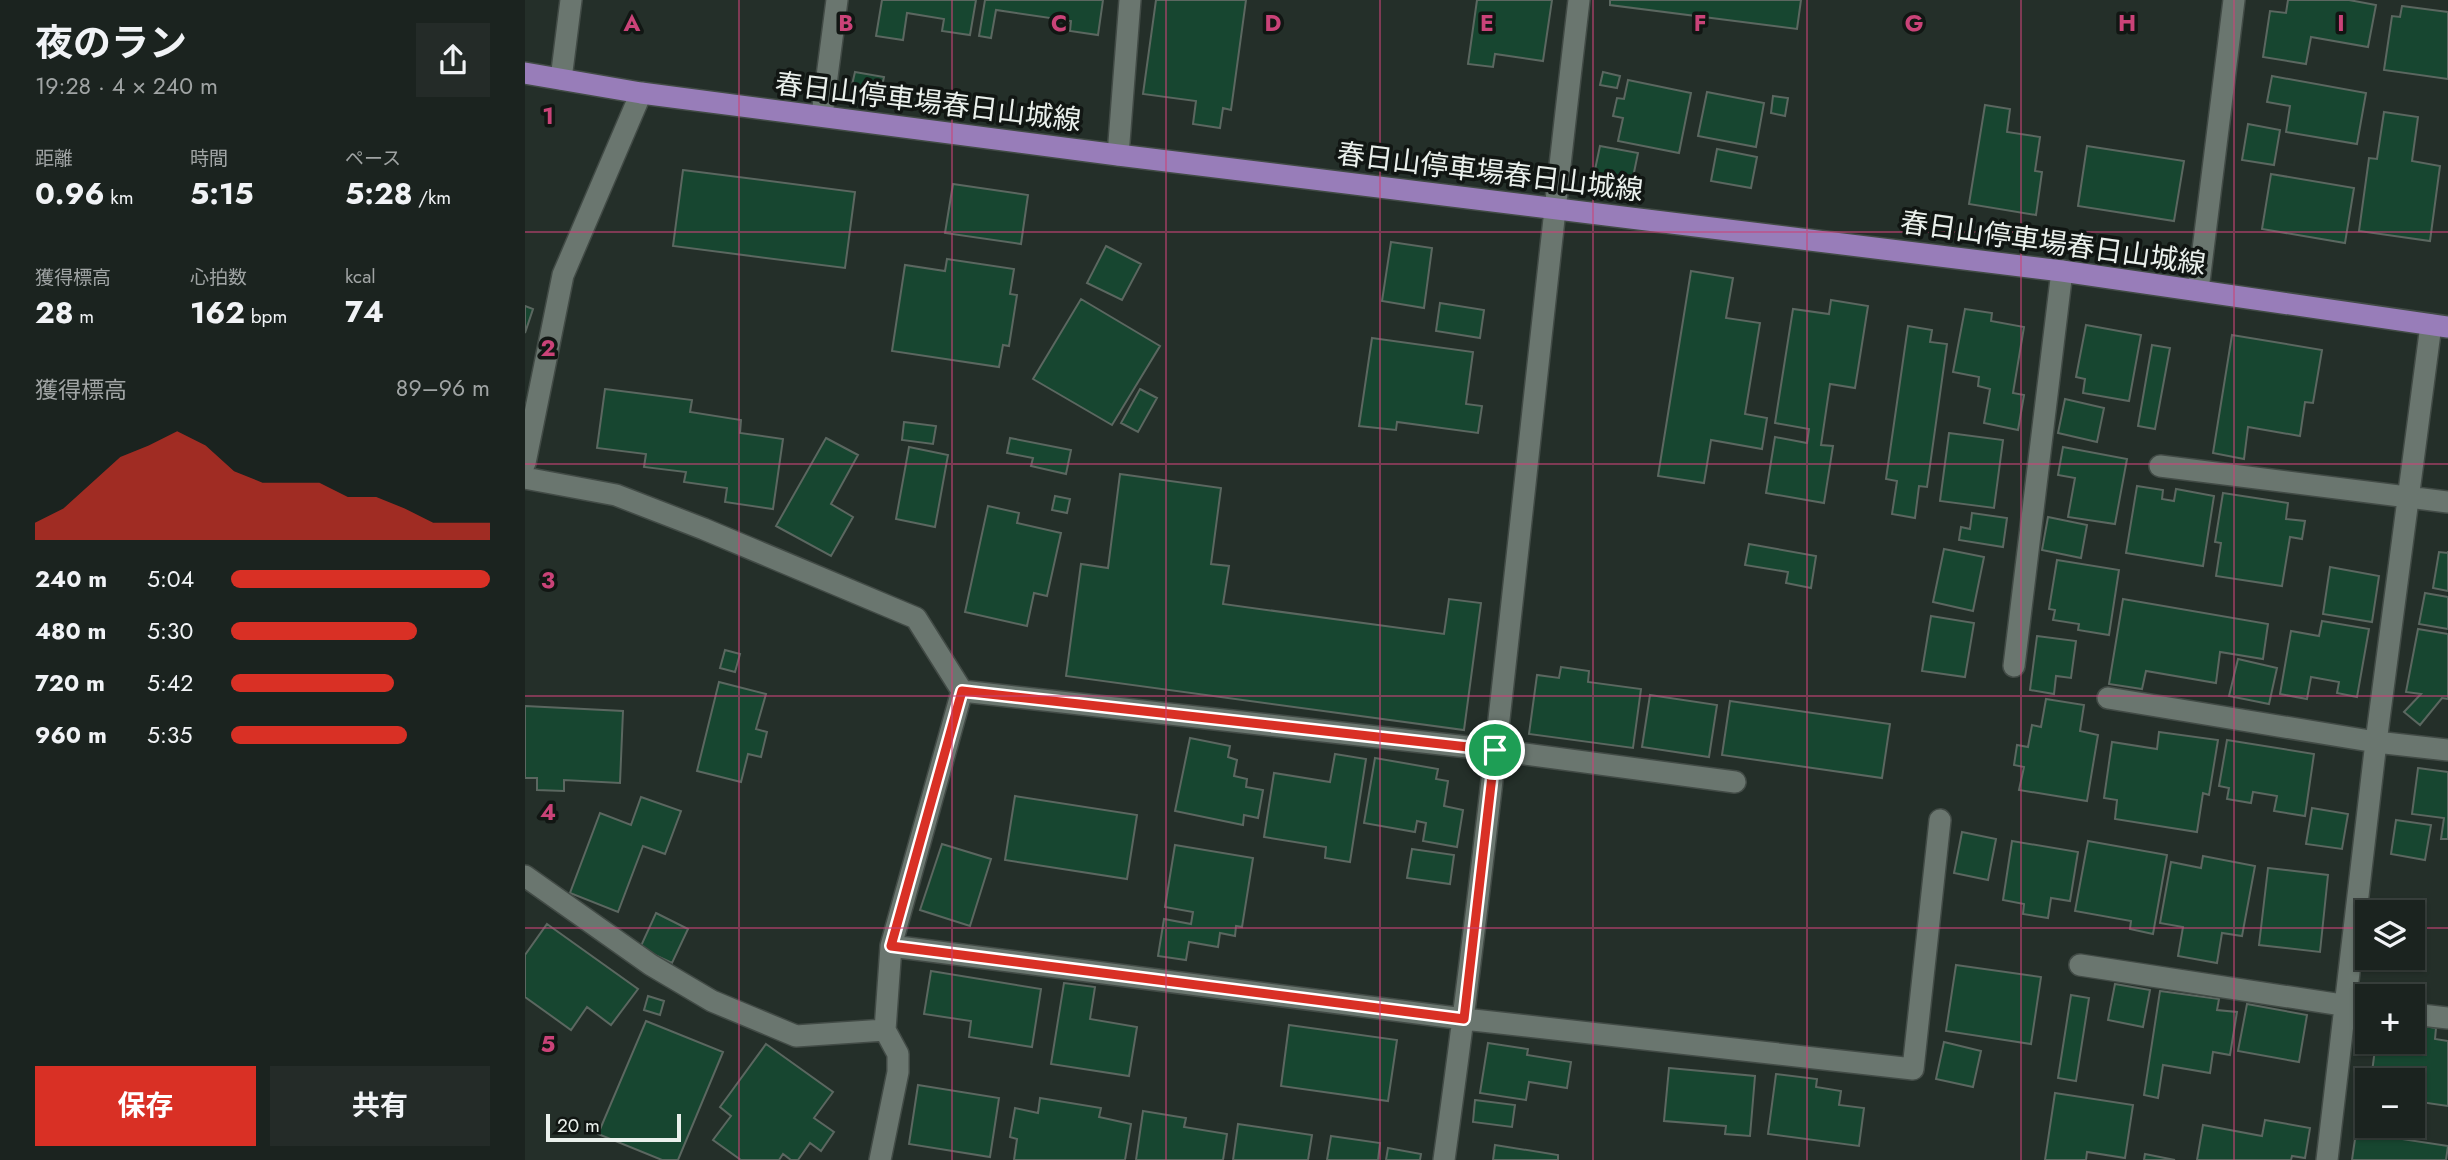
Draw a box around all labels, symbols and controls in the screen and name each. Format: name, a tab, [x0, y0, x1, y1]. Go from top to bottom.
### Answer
text: A	[623, 6, 641, 40]
text: B	[838, 6, 854, 40]
text: C	[1051, 6, 1067, 40]
text: D	[1265, 6, 1282, 40]
text: E	[1480, 6, 1494, 40]
text: F	[1694, 6, 1706, 40]
text: G	[1905, 6, 1923, 40]
text: H	[2118, 6, 2136, 40]
text: I	[2337, 6, 2345, 40]
text: 夜のラン	[35, 15, 187, 70]
button: share	[416, 23, 490, 97]
street label: 春日山停車場春日山城線	[773, 63, 1083, 141]
text: 19:28 · 4 × 240 m	[35, 69, 218, 103]
text: 1	[542, 99, 554, 133]
street label: 春日山停車場春日山城線	[1335, 133, 1645, 211]
text: 距離	[35, 145, 73, 172]
text: 時間	[190, 145, 228, 172]
text: ペース	[345, 145, 401, 172]
text: 0.96	[35, 172, 105, 215]
text: 5:15	[190, 172, 254, 215]
text: 5:28	[345, 172, 413, 215]
text: km	[105, 184, 134, 211]
text: /km	[413, 184, 451, 211]
street label: 春日山停車場春日山城線	[1898, 201, 2208, 285]
text: kcal	[345, 263, 376, 290]
text: 獲得標高	[35, 264, 111, 291]
text: 心拍数	[190, 264, 247, 291]
text: 74	[345, 290, 384, 333]
text: 28	[35, 291, 74, 334]
text: 162	[190, 291, 245, 334]
text: m	[74, 303, 94, 330]
text: bpm	[245, 303, 287, 330]
text: 2	[540, 331, 556, 365]
text: 89–96 m	[396, 371, 490, 405]
text: 獲得標高	[35, 373, 127, 407]
text: 240 m	[35, 562, 107, 596]
text: 5:04	[147, 562, 194, 596]
text: 3	[541, 563, 555, 597]
text: 480 m	[35, 614, 106, 648]
text: 5:30	[147, 614, 193, 648]
text: 720 m	[35, 666, 105, 700]
text: 5:42	[147, 666, 193, 700]
text: 960 m	[35, 718, 107, 752]
text: 5:35	[147, 718, 192, 752]
pin	[1465, 720, 1525, 780]
icon: arrive	[1476, 731, 1514, 769]
text: 4	[540, 795, 556, 829]
map controls	[2355, 900, 2425, 1138]
button: layers	[2355, 900, 2425, 970]
button: +	[2355, 984, 2425, 1054]
text: 5	[541, 1027, 555, 1061]
button: 保存	[35, 1066, 256, 1146]
button: 共有	[270, 1066, 490, 1146]
button: −	[2355, 1068, 2425, 1138]
scale bar	[546, 1111, 681, 1143]
text: 20 m	[557, 1112, 600, 1139]

